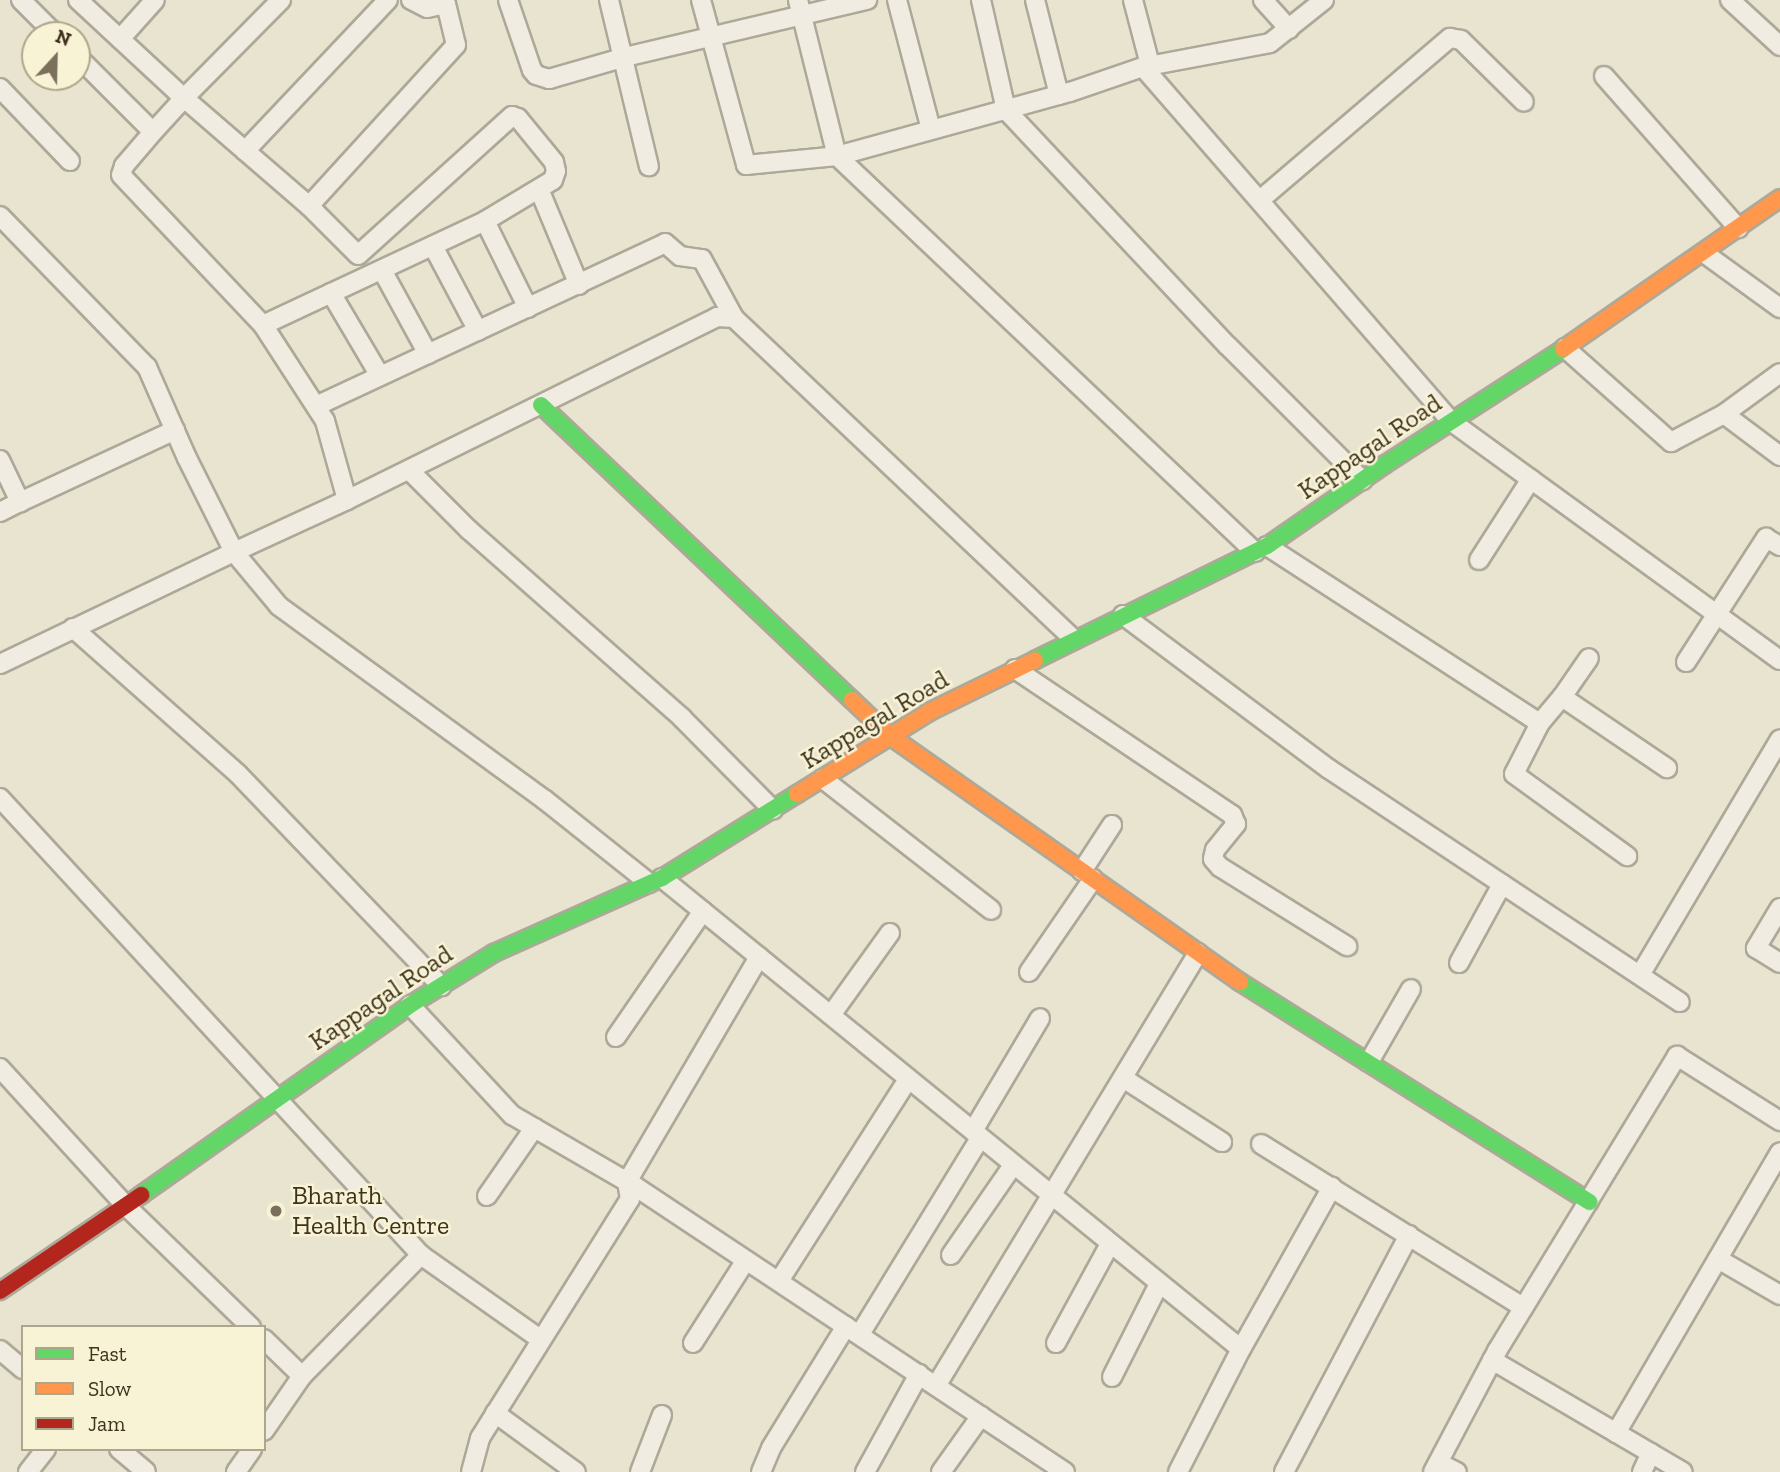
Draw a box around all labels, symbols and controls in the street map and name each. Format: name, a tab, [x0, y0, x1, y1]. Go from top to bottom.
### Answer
north arrow	[21, 21, 91, 91]
text: N	[52, 25, 74, 51]
street label: Kappagal Road	[1292, 388, 1448, 506]
street label: Kappagal Road	[796, 664, 954, 776]
street label: Kappagal Road	[303, 939, 459, 1057]
place label: Bharath Health Centre	[292, 1180, 450, 1242]
marker: Bharath Health Centre	[266, 1201, 286, 1221]
legend	[21, 1325, 266, 1451]
text: Fast	[88, 1341, 127, 1366]
text: Slow	[88, 1376, 131, 1401]
text: Jam	[88, 1411, 125, 1436]

